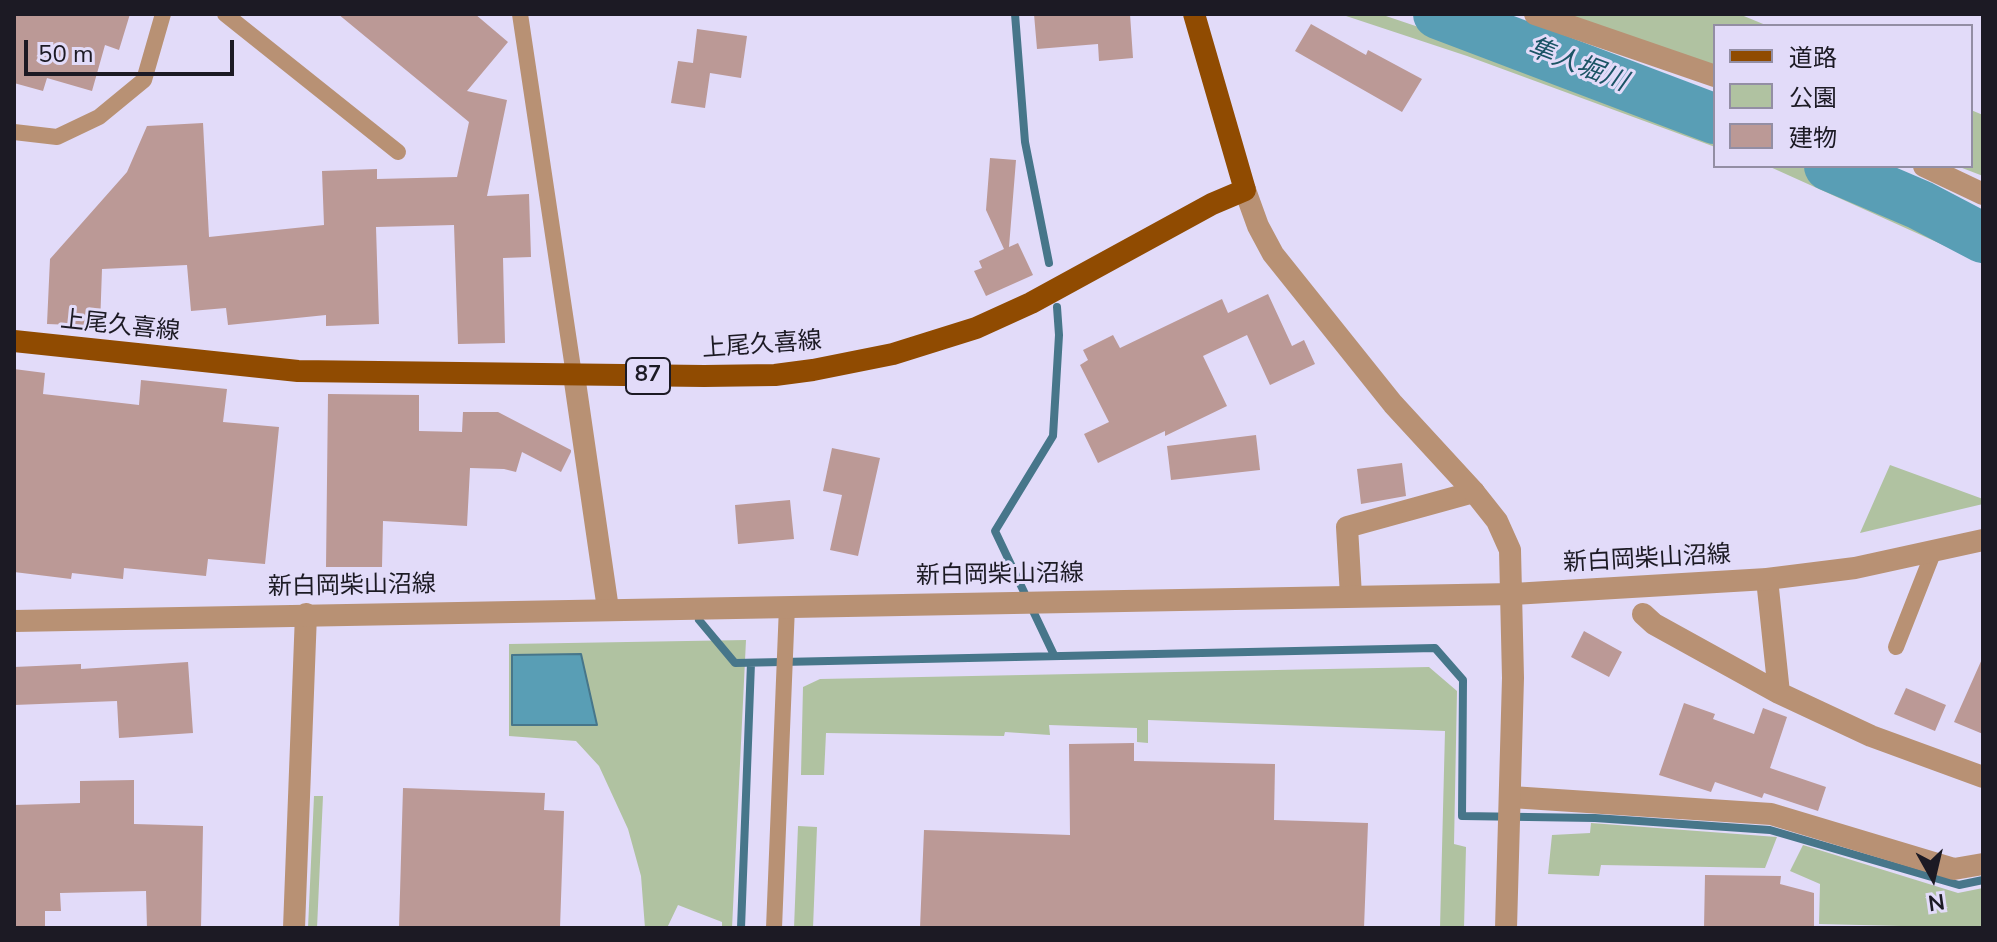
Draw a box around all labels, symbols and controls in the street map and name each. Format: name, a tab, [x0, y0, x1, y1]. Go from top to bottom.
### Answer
scale bar	[28, 24, 238, 74]
legend	[1713, 24, 1973, 168]
water label: 隼人堀川	[1523, 33, 1631, 99]
text: 50 m	[38, 38, 94, 70]
text: 道路	[1789, 42, 1837, 74]
text: 公園	[1789, 82, 1837, 114]
text: 建物	[1789, 122, 1837, 154]
street label: 上尾久喜線	[59, 306, 181, 348]
street label: 上尾久喜線	[701, 327, 823, 365]
road number: 87	[626, 358, 670, 394]
street label: 新白岡柴山沼線	[1562, 541, 1732, 579]
street label: 新白岡柴山沼線	[916, 560, 1084, 592]
street label: 新白岡柴山沼線	[268, 571, 436, 603]
north arrow	[1893, 838, 1973, 918]
text: N	[1926, 886, 1947, 918]

